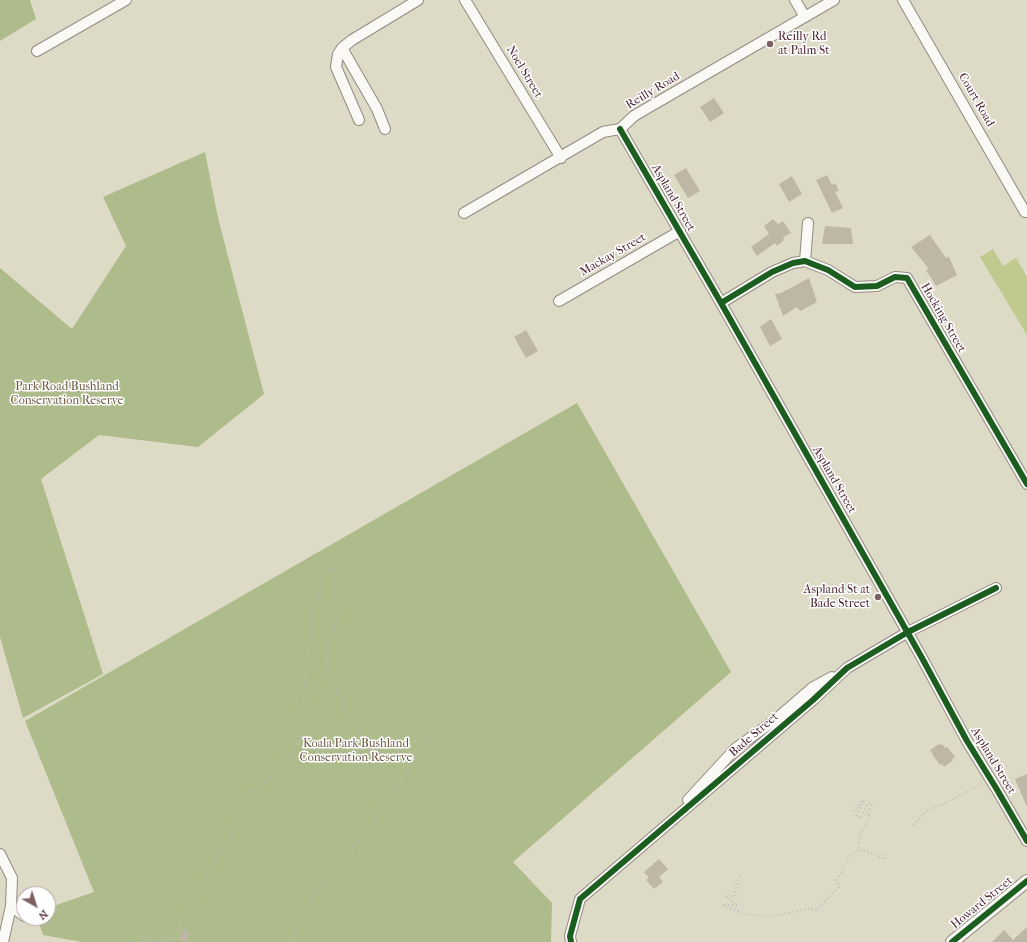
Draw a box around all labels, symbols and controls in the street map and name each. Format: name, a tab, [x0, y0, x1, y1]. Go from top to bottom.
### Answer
place label: Reilly Rd at Palm St	[778, 30, 829, 58]
marker: Reilly Rd at Palm St	[765, 39, 775, 49]
street label: Noel Street	[503, 43, 545, 101]
street label: Reilly Road	[624, 69, 682, 113]
street label: Court Road	[955, 71, 997, 129]
street label: Aspland Street	[648, 162, 698, 234]
street label: Mackay Street	[577, 230, 649, 280]
street label: Hocking Street	[917, 281, 969, 355]
park label: Park Road Bushland Conservation Reserve	[11, 380, 123, 408]
street label: Aspland Street	[809, 444, 859, 516]
place label: Aspland St at Bade Street	[804, 583, 870, 611]
marker: Aspland St at Bade Street	[873, 592, 883, 602]
street label: Bade Street	[727, 710, 781, 760]
street label: Aspland Street	[967, 725, 1019, 797]
park label: Koala Park Bushland Conservation Reserve	[300, 737, 412, 765]
street label: Howard Street	[948, 874, 1016, 932]
north arrow	[16, 886, 56, 926]
text: N	[36, 907, 51, 923]

